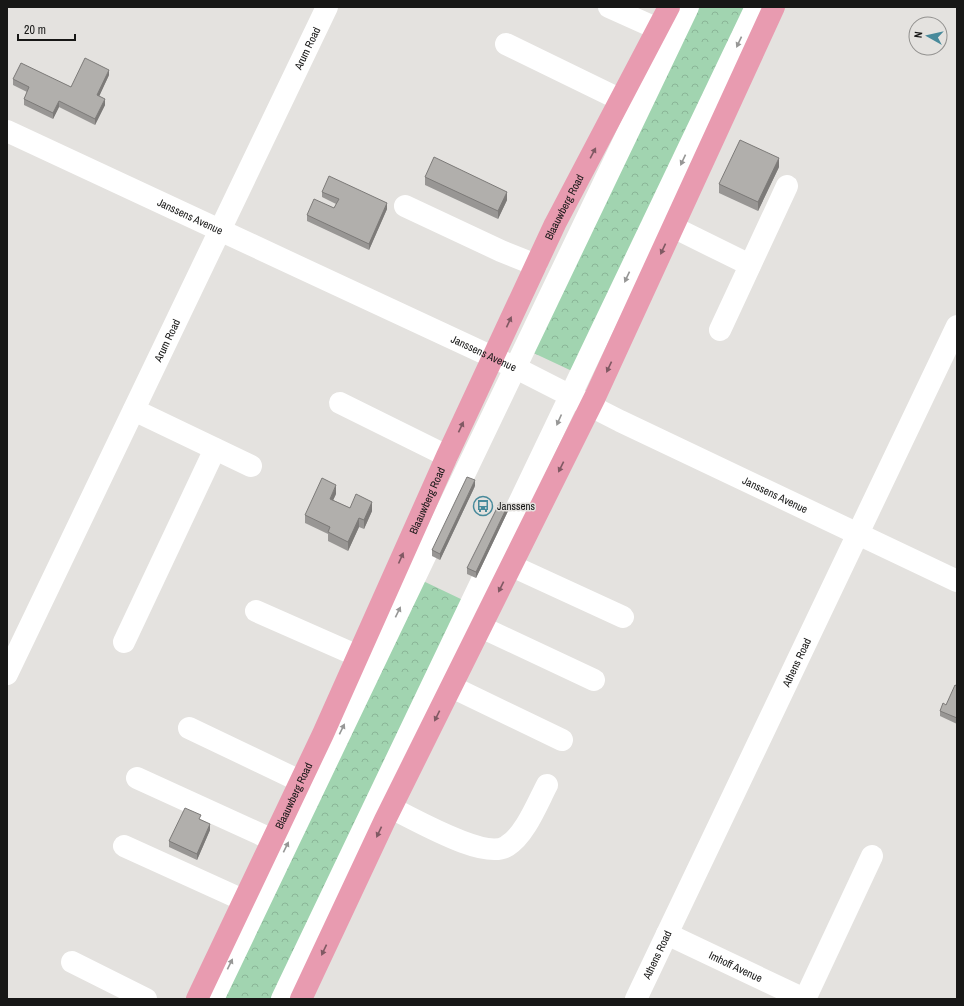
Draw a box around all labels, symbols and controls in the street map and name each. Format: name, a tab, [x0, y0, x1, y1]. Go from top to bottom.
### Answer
scale bar	[18, 16, 75, 42]
north arrow	[908, 16, 948, 56]
text: 20 m	[24, 22, 46, 38]
street label: Arum Road	[291, 25, 323, 73]
text: N	[911, 30, 925, 39]
one-way arrow	[736, 37, 742, 48]
one-way arrow	[590, 147, 596, 158]
one-way arrow	[680, 154, 686, 165]
street label: Blaauwberg Road	[542, 172, 587, 242]
street label: Janssens Avenue	[155, 195, 225, 238]
one-way arrow	[660, 243, 666, 255]
one-way arrow	[624, 271, 630, 283]
one-way arrow	[506, 316, 512, 328]
street label: Arum Road	[150, 317, 183, 365]
street label: Janssens Avenue	[449, 332, 519, 374]
one-way arrow	[606, 361, 612, 373]
one-way arrow	[556, 414, 562, 425]
one-way arrow	[458, 421, 464, 432]
one-way arrow	[558, 461, 564, 472]
street label: Blaauwberg Road	[406, 465, 448, 536]
street label: Janssens Avenue	[740, 473, 810, 516]
bus stop icon: Janssens	[472, 495, 494, 517]
place label: Janssens	[497, 499, 536, 513]
one-way arrow	[399, 551, 405, 563]
one-way arrow	[498, 581, 505, 593]
one-way arrow	[395, 606, 401, 618]
street label: Athens Road	[779, 636, 814, 690]
one-way arrow	[434, 710, 440, 721]
one-way arrow	[339, 724, 345, 735]
street label: Blaauwberg Road	[272, 760, 315, 831]
one-way arrow	[376, 826, 382, 838]
one-way arrow	[283, 841, 289, 852]
street label: Athens Road	[639, 928, 675, 982]
one-way arrow	[321, 944, 327, 956]
street label: Imhoff Avenue	[707, 948, 765, 985]
one-way arrow	[227, 958, 233, 969]

